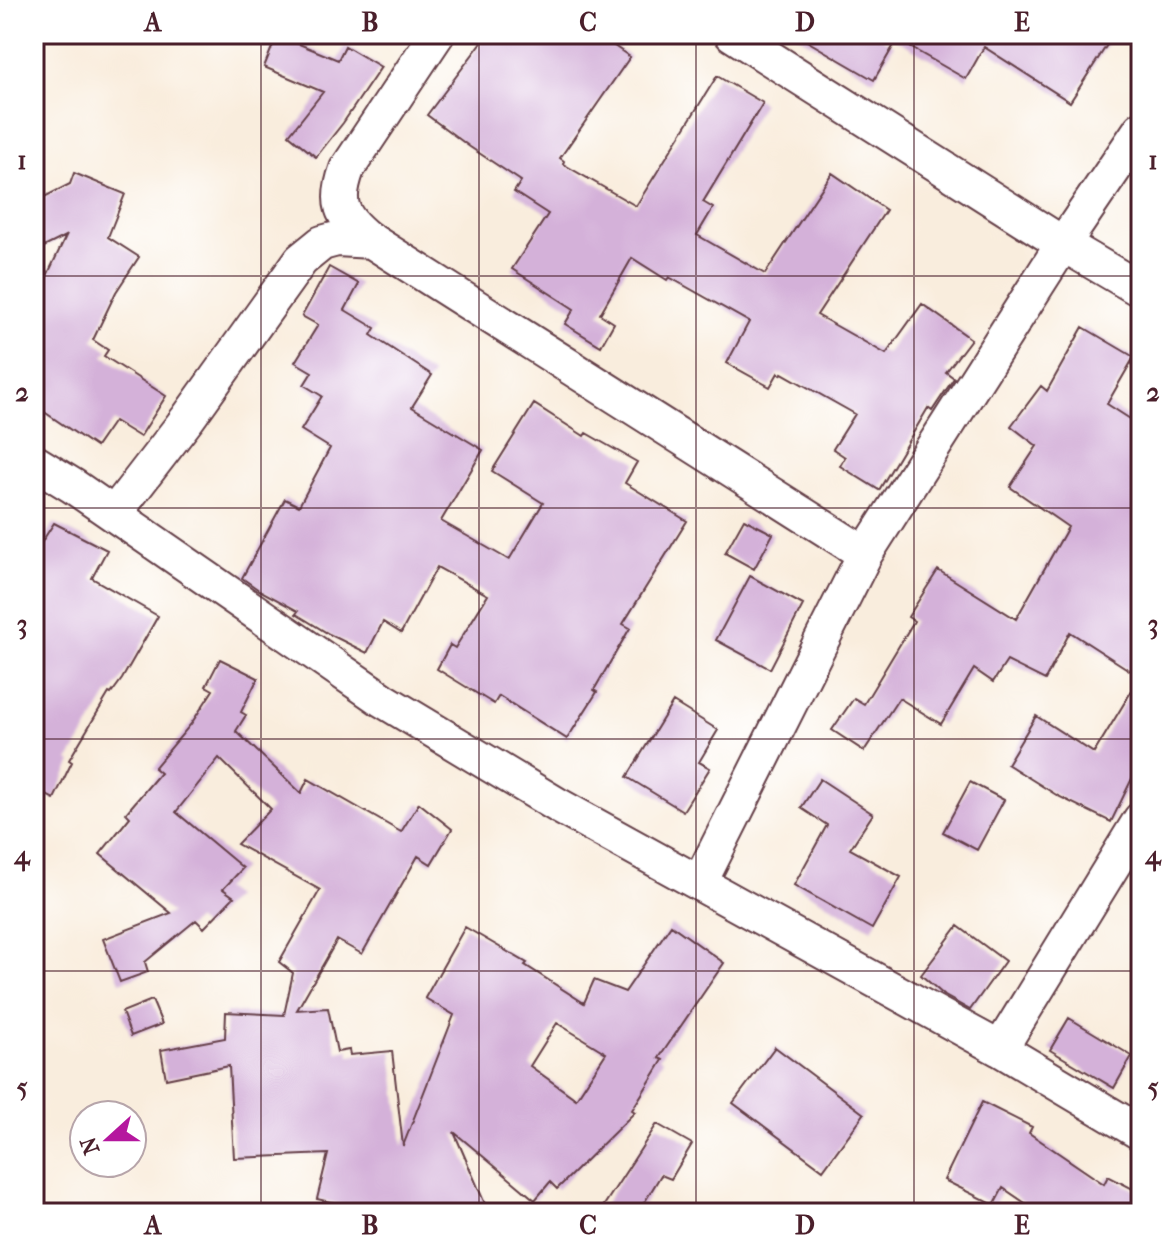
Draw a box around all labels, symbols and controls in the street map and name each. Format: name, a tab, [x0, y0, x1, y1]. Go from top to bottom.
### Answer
text: A	[143, 7, 163, 38]
text: B	[362, 7, 379, 38]
text: C	[579, 7, 597, 38]
text: D	[795, 7, 815, 38]
text: E	[1014, 7, 1030, 38]
text: 1	[17, 145, 27, 176]
text: 1	[1148, 145, 1158, 176]
text: 2	[15, 377, 29, 408]
text: 2	[1146, 377, 1160, 408]
text: 3	[17, 609, 27, 640]
text: 3	[1148, 609, 1158, 640]
text: 4	[13, 840, 31, 872]
text: 4	[1144, 840, 1162, 872]
text: 5	[16, 1072, 28, 1103]
text: 5	[1147, 1072, 1159, 1103]
north arrow	[68, 1099, 148, 1179]
text: N	[75, 1133, 105, 1158]
text: A	[143, 1210, 163, 1241]
text: B	[362, 1210, 379, 1241]
text: C	[579, 1210, 597, 1241]
text: D	[795, 1210, 815, 1241]
text: E	[1014, 1210, 1030, 1241]

